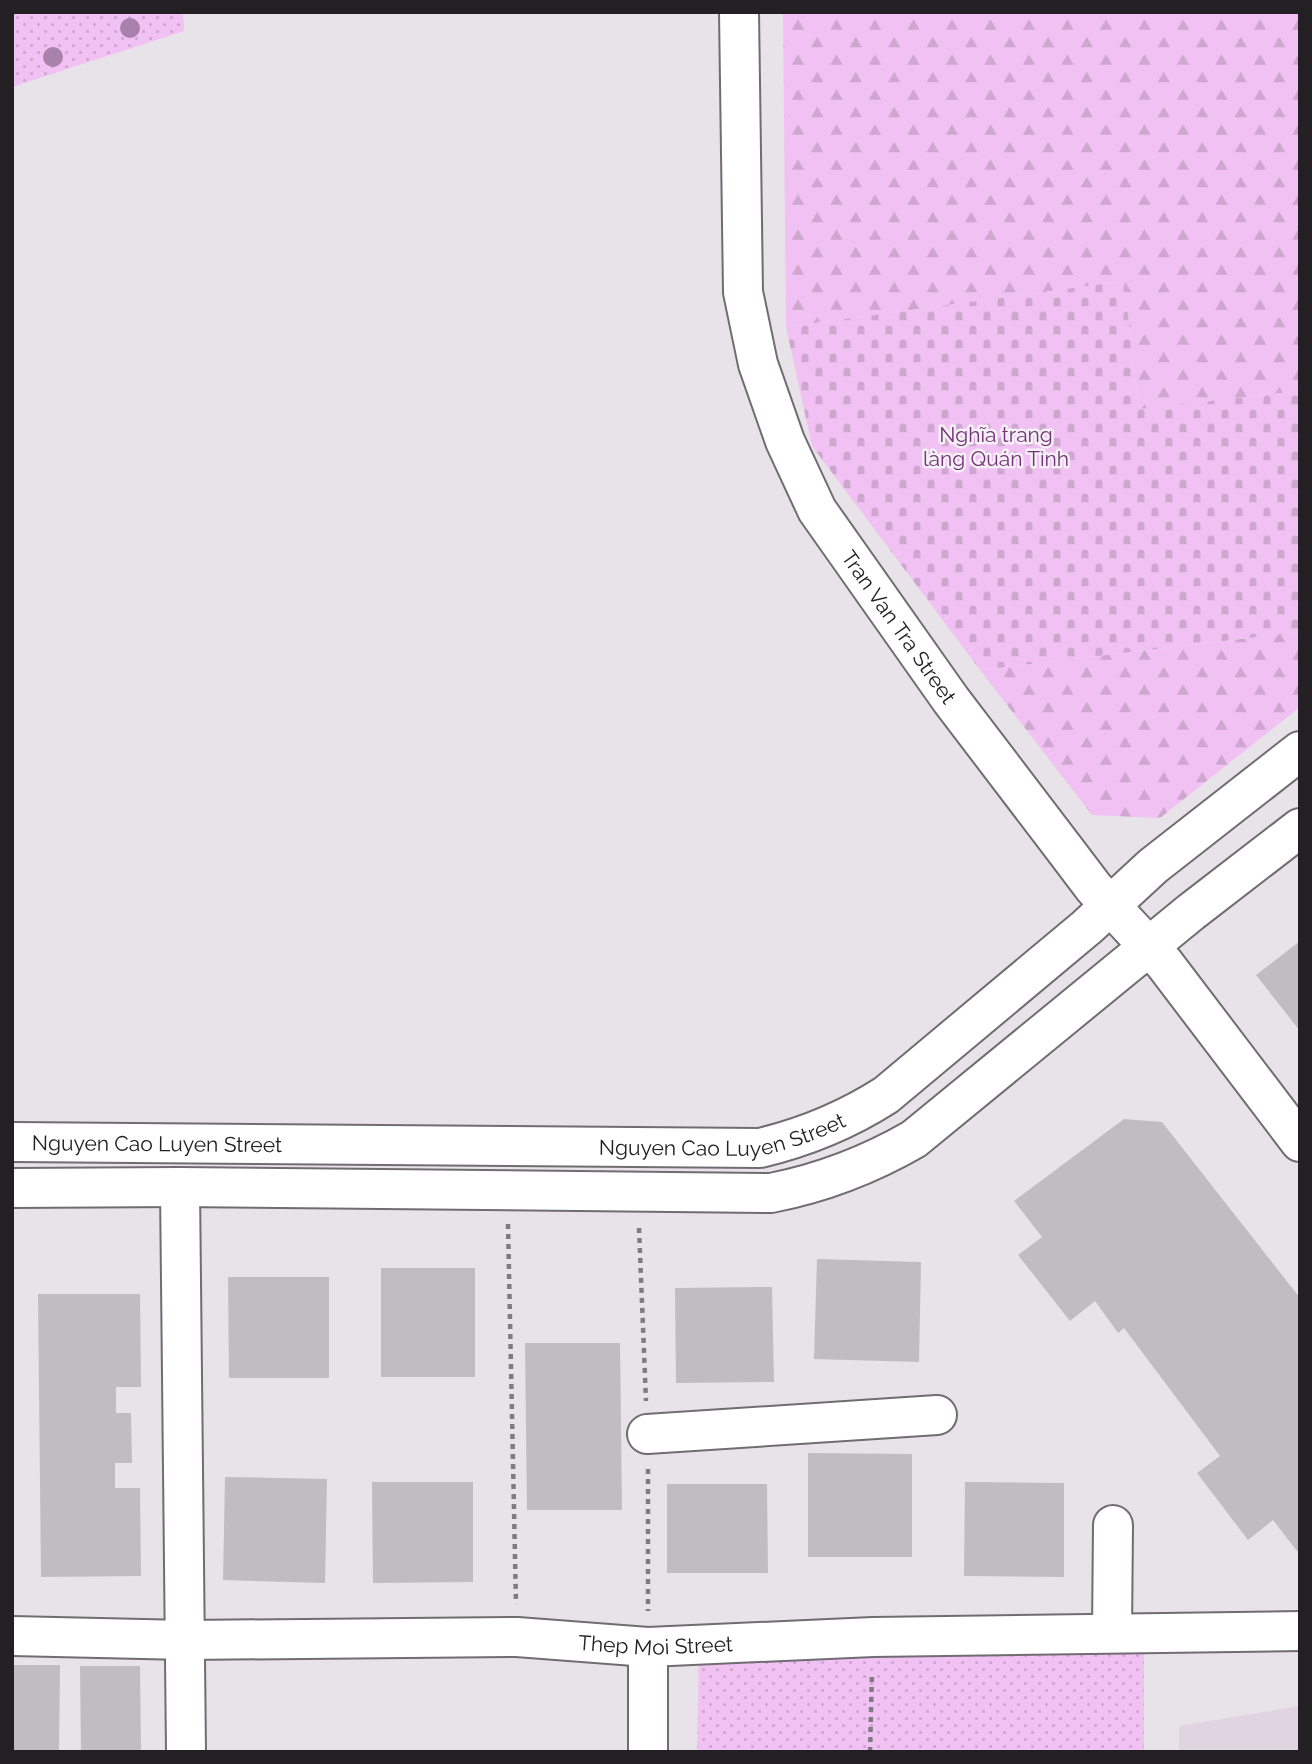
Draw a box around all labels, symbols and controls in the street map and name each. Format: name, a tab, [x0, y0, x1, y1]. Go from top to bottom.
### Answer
park label: Nghĩa trang làng Quán Tỉnh	[923, 422, 1069, 471]
street label: Tran Van Tra Street	[837, 545, 962, 708]
street label: Nguyen Cao Luyen Street	[599, 1107, 849, 1161]
street label: Nguyen Cao Luyen Street	[32, 1130, 282, 1157]
street label: Thep Moi Street	[577, 1629, 733, 1660]

